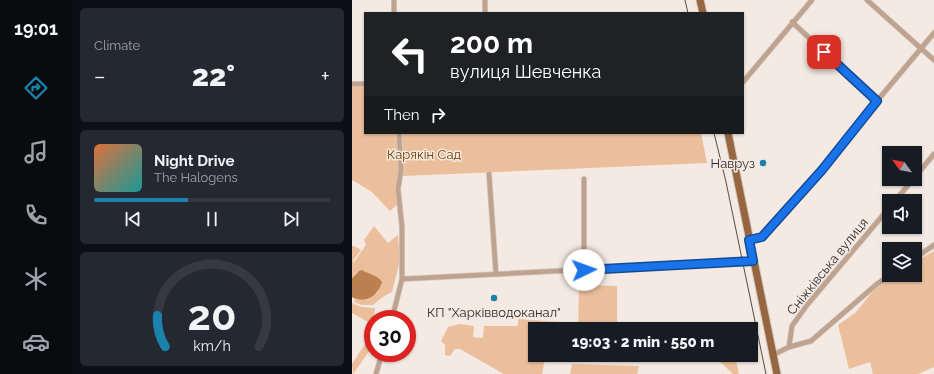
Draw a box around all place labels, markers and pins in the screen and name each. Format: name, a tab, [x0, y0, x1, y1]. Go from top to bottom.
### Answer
pin	[807, 35, 841, 69]
place label: Навруз	[711, 156, 755, 171]
marker: Навруз	[758, 158, 768, 168]
marker: КП "Харківводоканал"	[489, 293, 499, 303]
place label: КП "Харківводоканал"	[427, 305, 561, 320]

